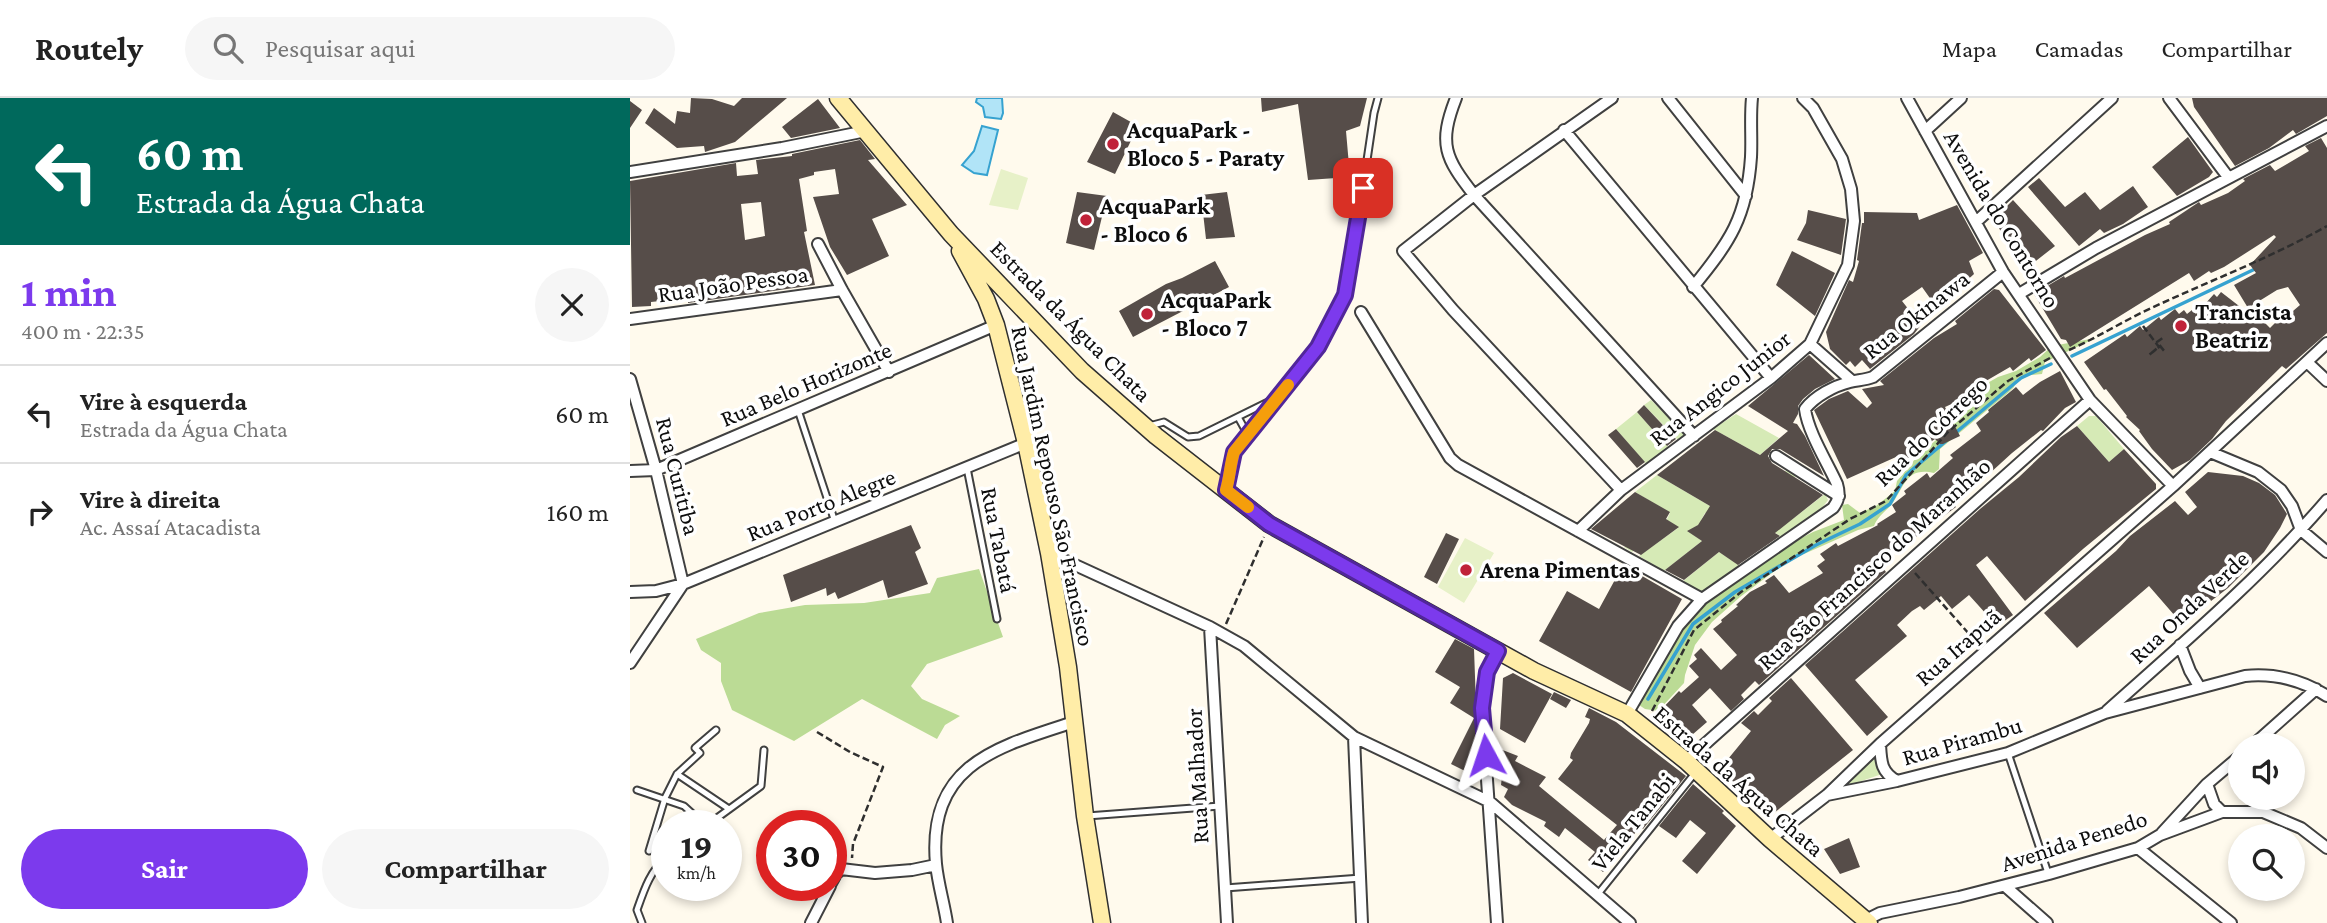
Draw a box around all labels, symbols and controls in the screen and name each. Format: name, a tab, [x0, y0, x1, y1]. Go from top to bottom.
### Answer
search box	[185, 17, 675, 80]
icon: search	[209, 29, 247, 67]
text: Routely	[35, 30, 143, 67]
text: Pesquisar aqui	[265, 34, 415, 63]
text: Mapa	[1942, 35, 1997, 62]
text: Camadas	[2035, 35, 2123, 62]
text: Compartilhar	[2161, 35, 2292, 62]
place label: AcquaPark - Bloco 5 - Paraty	[1126, 116, 1284, 171]
street label: Avenida do Contorno	[1939, 125, 2066, 313]
icon: left	[21, 126, 112, 217]
text: 60 m	[136, 126, 243, 181]
marker: AcquaPark - Bloco 5 - Paraty	[1105, 136, 1121, 152]
pin	[1333, 158, 1393, 218]
icon: arrive	[1344, 169, 1382, 207]
text: Estrada da Água Chata	[136, 184, 425, 220]
place label: AcquaPark - Bloco 6	[1099, 192, 1211, 247]
marker: AcquaPark - Bloco 6	[1078, 212, 1094, 228]
street label: Estrada da Água Chata	[985, 235, 1157, 407]
street label: Rua João Pessoa	[656, 260, 810, 307]
street label: Rua Okinawa	[1857, 265, 1974, 365]
text: 1 min	[21, 268, 117, 315]
button: close	[535, 268, 609, 342]
place label: AcquaPark - Bloco 7	[1160, 286, 1272, 341]
place label: Trancista Beatriz	[2195, 298, 2292, 353]
marker: AcquaPark - Bloco 7	[1139, 306, 1155, 322]
text: 400 m · 22:35	[21, 318, 145, 344]
marker: Trancista Beatriz	[2173, 318, 2189, 334]
street label: Rua Jardim Repouso São Francisco	[1006, 323, 1101, 649]
street label: Rua Angico Junior	[1644, 324, 1796, 451]
street label: Rua Belo Horizonte	[716, 335, 896, 432]
street label: Rua do Córrego	[1868, 370, 1993, 491]
text: Vire à esquerda	[80, 387, 247, 416]
icon: left	[21, 395, 59, 433]
text: 60 m	[555, 400, 609, 429]
street label: Rua Curitiba	[651, 414, 706, 538]
text: Estrada da Água Chata	[80, 416, 288, 442]
street label: Rua São Francisco do Maranhão	[1752, 452, 1996, 675]
street label: Rua Porto Alegre	[742, 462, 899, 547]
text: Vire à direita	[80, 485, 220, 514]
street label: Rua Tabatá	[976, 485, 1023, 595]
icon: right	[21, 493, 59, 531]
text: 160 m	[547, 498, 609, 527]
text: Ac. Assaí Atacadista	[80, 514, 261, 540]
street label: Rua Onda Verde	[2124, 545, 2254, 669]
place label: Arena Pimentas	[1479, 556, 1640, 583]
marker: Arena Pimentas	[1458, 562, 1474, 578]
street label: Rua Irapuã	[1909, 602, 2006, 691]
street label: Estrada da Água Chata	[1649, 699, 1830, 862]
street label: Rua Malhador	[1179, 707, 1214, 845]
street label: Rua Pirambu	[1899, 710, 2025, 770]
position arrow	[1449, 718, 1523, 792]
map controls	[2228, 733, 2305, 901]
button: sound	[2228, 733, 2305, 810]
street label: Viela Tanabi	[1585, 767, 1680, 876]
street label: Avenida Penedo	[1997, 804, 2150, 877]
speed limit sign: 30	[756, 810, 847, 901]
button: search	[2228, 824, 2305, 901]
text: 19	[680, 827, 713, 866]
button: Sair	[21, 829, 308, 909]
button: Compartilhar	[322, 829, 609, 909]
text: km/h	[677, 863, 716, 883]

